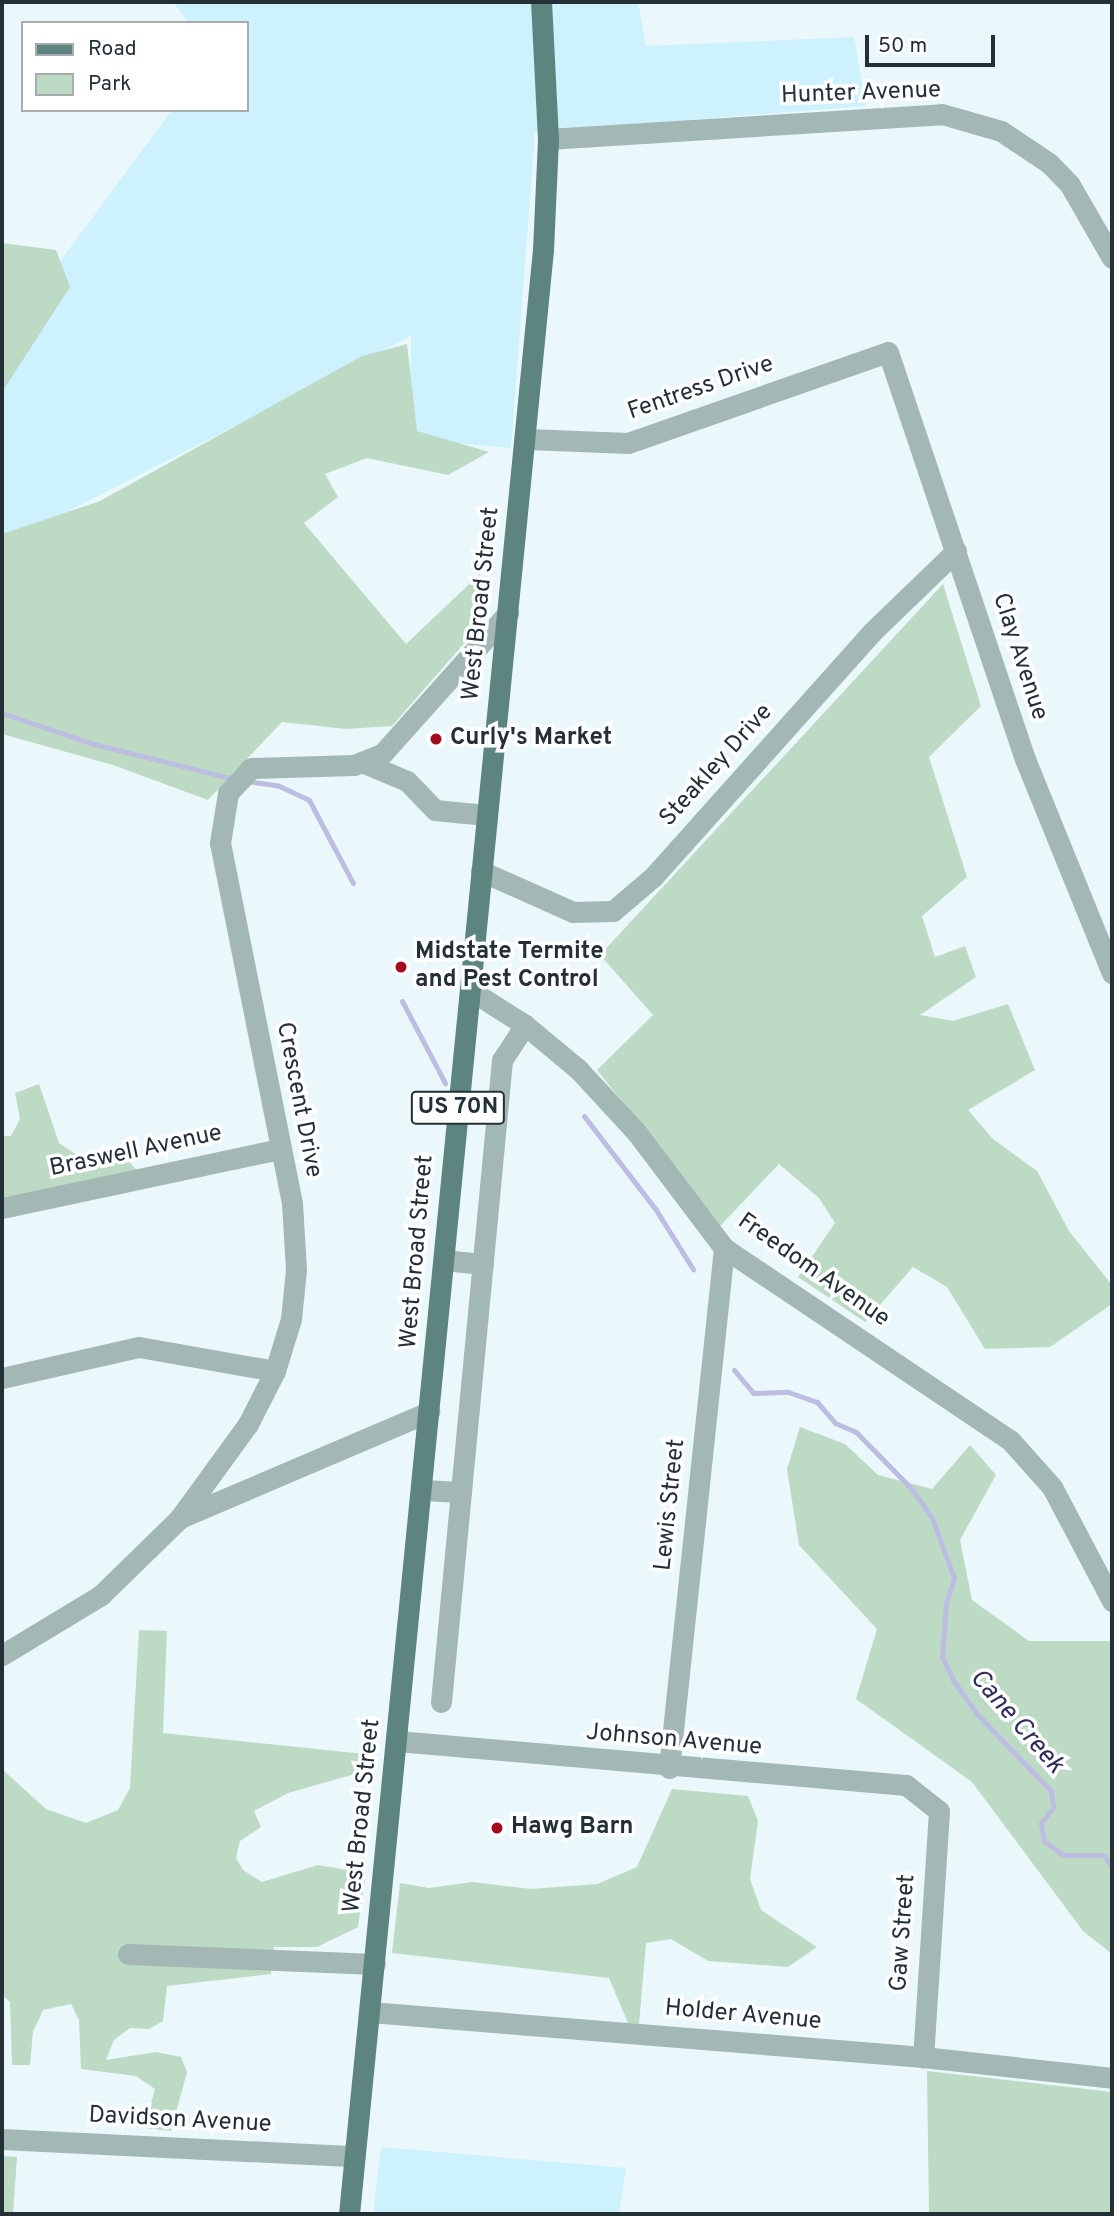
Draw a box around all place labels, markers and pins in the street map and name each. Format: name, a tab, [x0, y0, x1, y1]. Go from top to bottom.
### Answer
place label: Curly's Market	[450, 725, 612, 753]
marker: Curly's Market	[428, 731, 444, 747]
place label: Midstate Termite and Pest Control	[415, 939, 603, 995]
marker: Midstate Termite and Pest Control	[393, 959, 409, 975]
place label: Hawg Barn	[511, 1814, 633, 1842]
marker: Hawg Barn	[489, 1820, 505, 1836]

